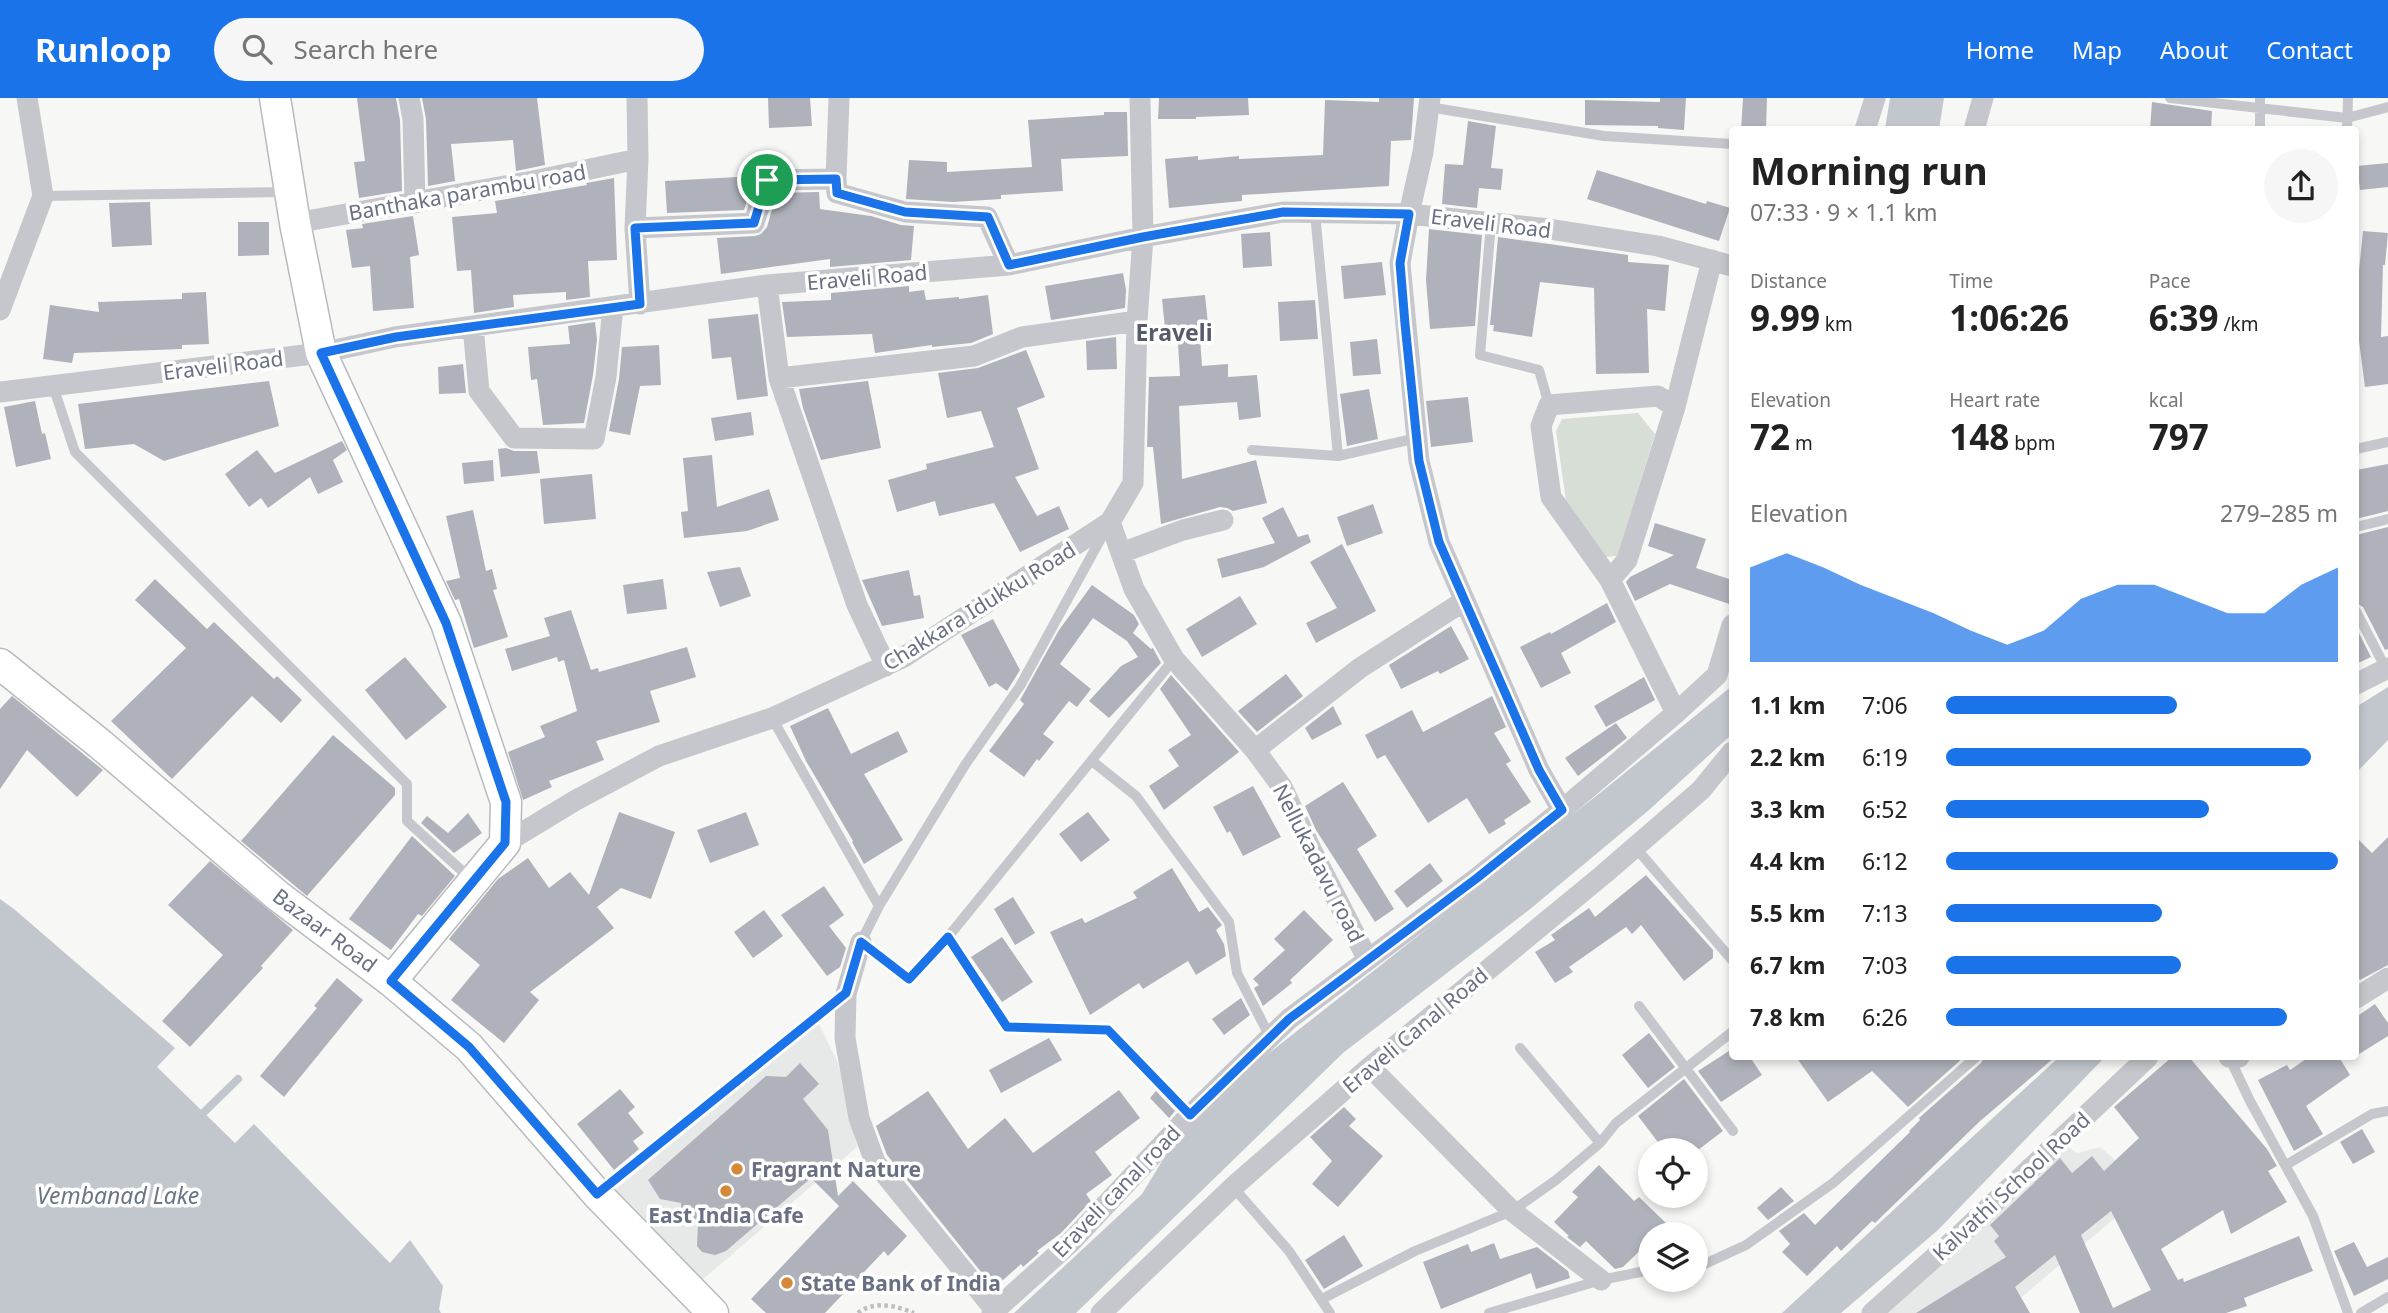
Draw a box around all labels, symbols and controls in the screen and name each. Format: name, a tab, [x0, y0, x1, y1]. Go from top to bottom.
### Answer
search box	[214, 18, 704, 81]
text: Runloop	[35, 27, 172, 72]
icon: search	[238, 30, 276, 68]
text: Search here	[294, 31, 438, 67]
text: Home	[1966, 33, 2034, 66]
text: Map	[2072, 33, 2122, 66]
text: About	[2160, 33, 2228, 66]
text: Contact	[2266, 33, 2353, 66]
text: Morning run	[1750, 144, 1988, 196]
button: share	[2264, 149, 2338, 223]
pin	[737, 150, 797, 210]
street label: Banthaka parambu road	[346, 157, 588, 227]
icon: arrive	[748, 161, 786, 199]
text: 07:33 · 9 × 1.1 km	[1750, 196, 1937, 228]
street label: Eraveli Road	[1429, 202, 1553, 244]
street label: Eraveli Road	[806, 258, 928, 296]
text: Distance	[1750, 268, 1827, 294]
text: Time	[1949, 268, 1993, 294]
text: Pace	[2149, 268, 2191, 294]
text: 9.99	[1750, 294, 1820, 341]
text: 1:06:26	[1949, 294, 2069, 341]
text: 6:39	[2149, 294, 2219, 341]
text: km	[1820, 311, 1853, 337]
text: /km	[2219, 311, 2258, 337]
district label: Eraveli	[1135, 316, 1213, 348]
street label: Eraveli Road	[161, 344, 285, 386]
text: Elevation	[1750, 387, 1831, 413]
text: Heart rate	[1949, 387, 2040, 413]
text: kcal	[2149, 387, 2183, 413]
text: 72	[1750, 413, 1790, 460]
text: 148	[1949, 413, 2009, 460]
text: 797	[2149, 413, 2209, 460]
text: m	[1790, 430, 1813, 456]
text: bpm	[2009, 430, 2055, 456]
text: Elevation	[1750, 497, 1848, 529]
text: 279–285 m	[2220, 497, 2338, 529]
street label: Chakkara Idukku Road	[877, 535, 1081, 677]
text: 1.1 km	[1750, 689, 1825, 721]
text: 7:06	[1862, 689, 1908, 721]
text: 2.2 km	[1750, 741, 1825, 773]
text: 6:19	[1862, 741, 1908, 773]
street label: Nellukadavu road	[1267, 779, 1371, 947]
text: 3.3 km	[1750, 793, 1825, 825]
text: 6:52	[1862, 793, 1908, 825]
text: 4.4 km	[1750, 845, 1825, 877]
text: 6:12	[1862, 845, 1908, 877]
street label: Bazaar Road	[267, 882, 383, 978]
text: 5.5 km	[1750, 897, 1825, 929]
text: 7:13	[1862, 897, 1908, 929]
text: 6.7 km	[1750, 949, 1825, 981]
text: 7:03	[1862, 949, 1908, 981]
street label: Eraveli Canal Road	[1336, 961, 1494, 1099]
text: 7.8 km	[1750, 1001, 1825, 1033]
text: 6:26	[1862, 1001, 1908, 1033]
street label: Kalvathi School Road	[1926, 1106, 2096, 1266]
street label: Eraveli canal road	[1046, 1119, 1186, 1263]
map controls	[1638, 1138, 1708, 1292]
button: locate	[1638, 1138, 1708, 1208]
place label: Fragrant Nature	[751, 1155, 921, 1183]
marker: Fragrant Nature	[729, 1161, 745, 1177]
water label: Vembanad Lake	[37, 1179, 199, 1211]
marker: East India Cafe	[718, 1183, 734, 1199]
place label: East India Cafe	[648, 1201, 804, 1229]
button: layers	[1638, 1222, 1708, 1292]
place label: State Bank of India	[801, 1269, 1001, 1297]
marker: State Bank of India	[779, 1275, 795, 1291]

